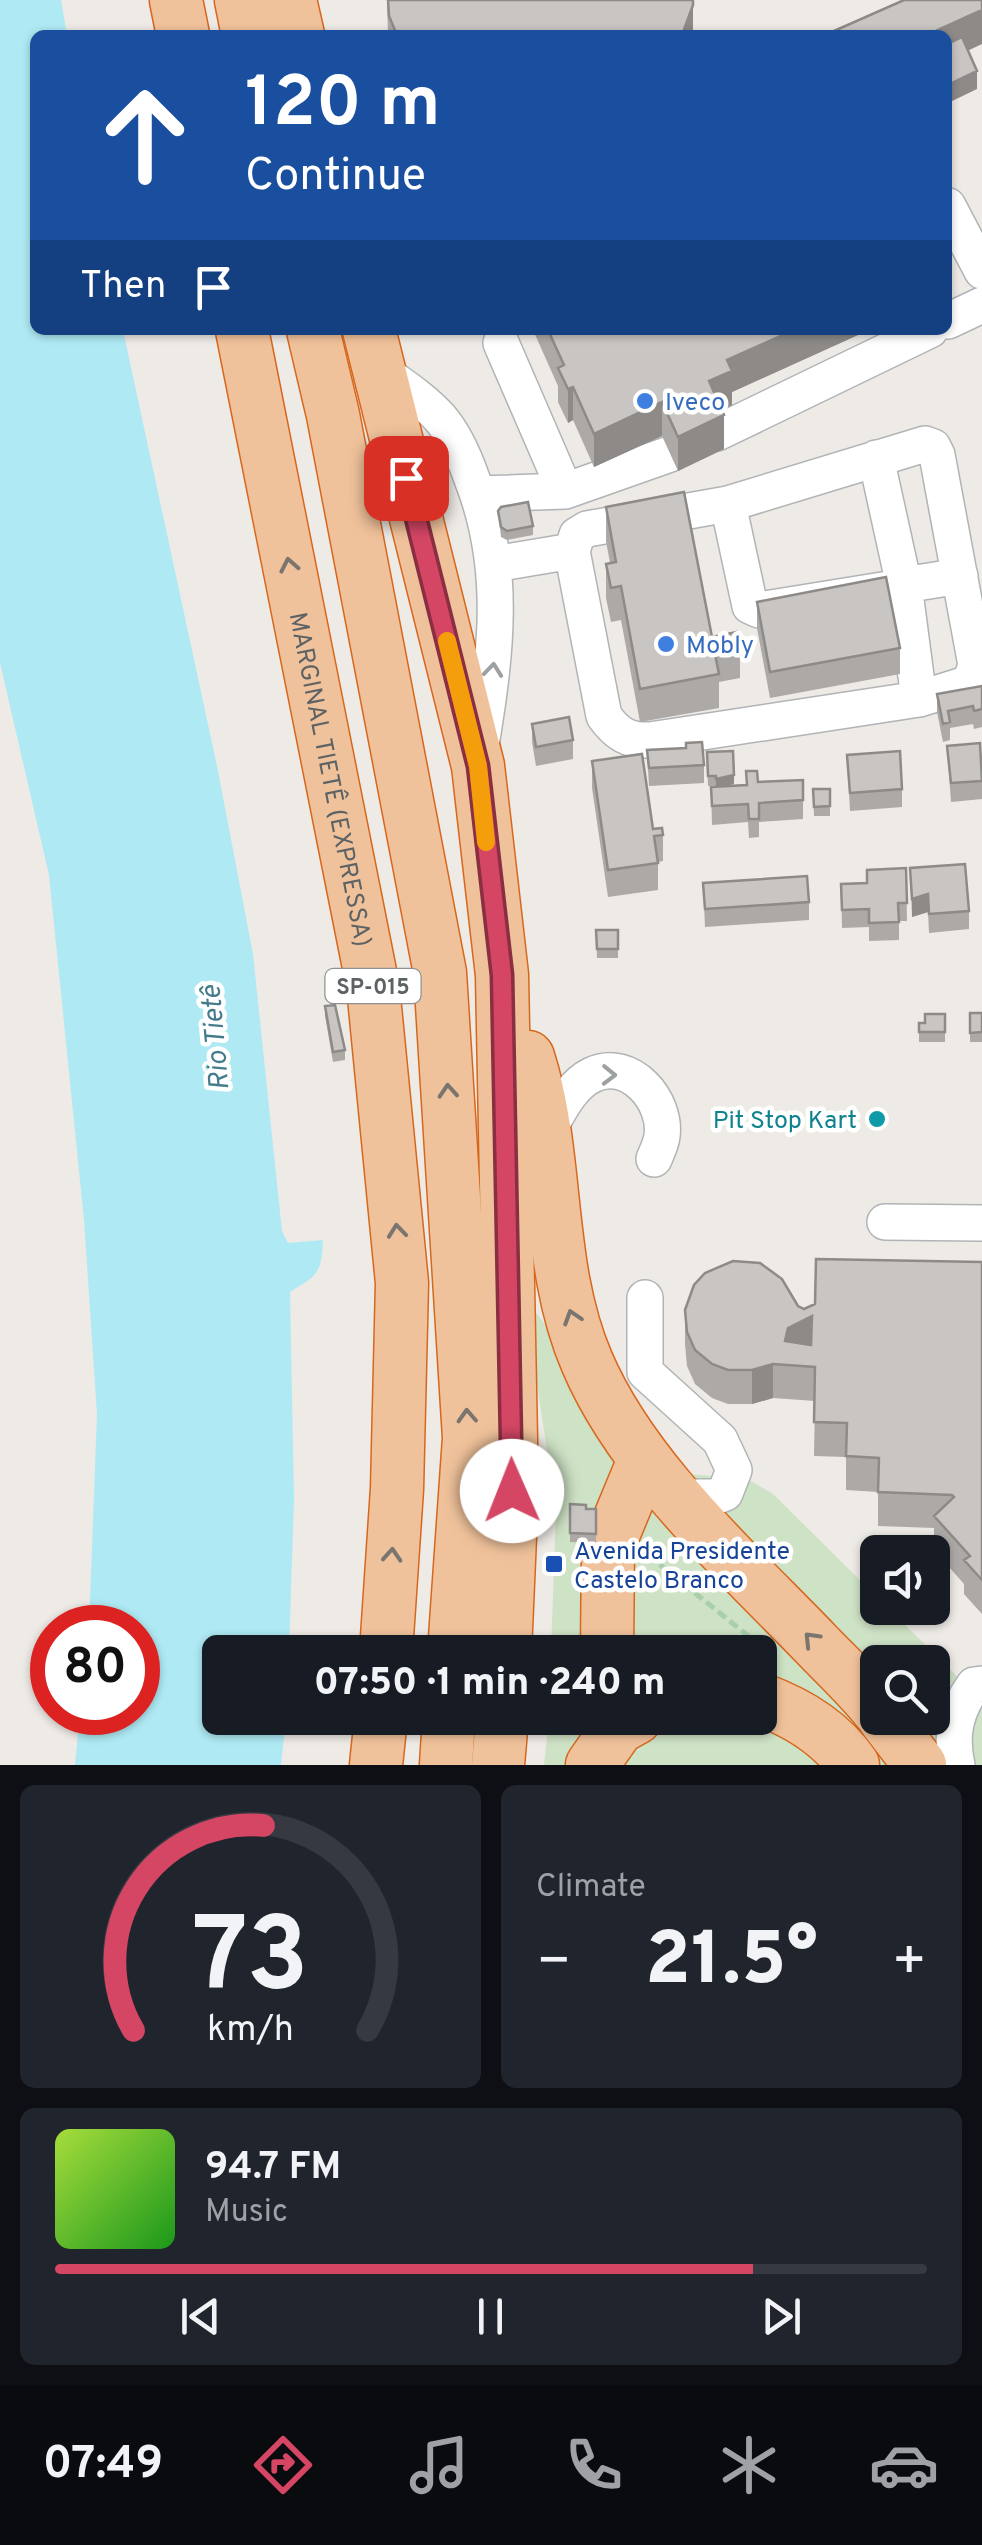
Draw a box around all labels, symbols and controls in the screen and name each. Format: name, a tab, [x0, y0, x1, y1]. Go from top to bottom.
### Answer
text: 120 m	[245, 62, 441, 151]
icon: ahead	[80, 70, 210, 200]
text: Continue	[245, 149, 426, 206]
icon: arrive	[186, 260, 241, 315]
text: Then	[80, 263, 166, 312]
place label: Iveco	[665, 388, 725, 420]
marker: Iveco	[634, 390, 656, 412]
pin	[364, 436, 449, 521]
icon: arrive	[379, 451, 434, 506]
one-way arrow	[279, 557, 300, 574]
street label: MARGINAL TIETÊ (EXPRESSA)	[280, 610, 378, 950]
place label: Mobly	[686, 631, 754, 663]
marker: Mobly	[655, 633, 677, 655]
one-way arrow	[482, 661, 504, 677]
road number: SP-015	[326, 969, 420, 1003]
water label: Rio Tietê	[194, 982, 240, 1092]
one-way arrow	[602, 1064, 617, 1086]
one-way arrow	[438, 1083, 460, 1099]
place label: Pit Stop Kart	[713, 1106, 857, 1138]
marker: Pit Stop Kart	[866, 1108, 888, 1130]
one-way arrow	[387, 1222, 409, 1238]
one-way arrow	[563, 1309, 584, 1326]
one-way arrow	[457, 1407, 478, 1423]
position arrow	[460, 1439, 564, 1543]
map controls	[860, 1535, 950, 1735]
button: sound	[860, 1535, 950, 1625]
place label: Avenida Presidente Castelo Branco	[574, 1537, 790, 1598]
one-way arrow	[381, 1547, 402, 1563]
marker: Avenida Presidente Castelo Branco	[543, 1553, 565, 1575]
speed limit sign: 80	[30, 1605, 160, 1735]
one-way arrow	[805, 1632, 823, 1650]
button: search	[860, 1645, 950, 1735]
text: 07:50 · 1 min · 240 m	[314, 1660, 665, 1709]
text: Climate	[536, 1868, 646, 1908]
text: 73	[192, 1896, 309, 2028]
text: 21.5°	[645, 1916, 818, 2011]
text: −	[536, 1929, 571, 1999]
text: +	[892, 1929, 927, 1999]
text: km/h	[207, 2008, 294, 2054]
text: 94.7 FM	[205, 2144, 341, 2193]
text: Music	[205, 2193, 288, 2233]
icon: previous	[173, 2289, 228, 2344]
icon: pause	[463, 2289, 518, 2344]
icon: next	[754, 2289, 809, 2344]
icon: directions	[248, 2430, 318, 2500]
icon: music	[404, 2430, 474, 2500]
icon: phone	[559, 2430, 629, 2500]
icon: climate	[714, 2430, 784, 2500]
icon: car	[869, 2430, 939, 2500]
text: 07:49	[43, 2437, 163, 2494]

